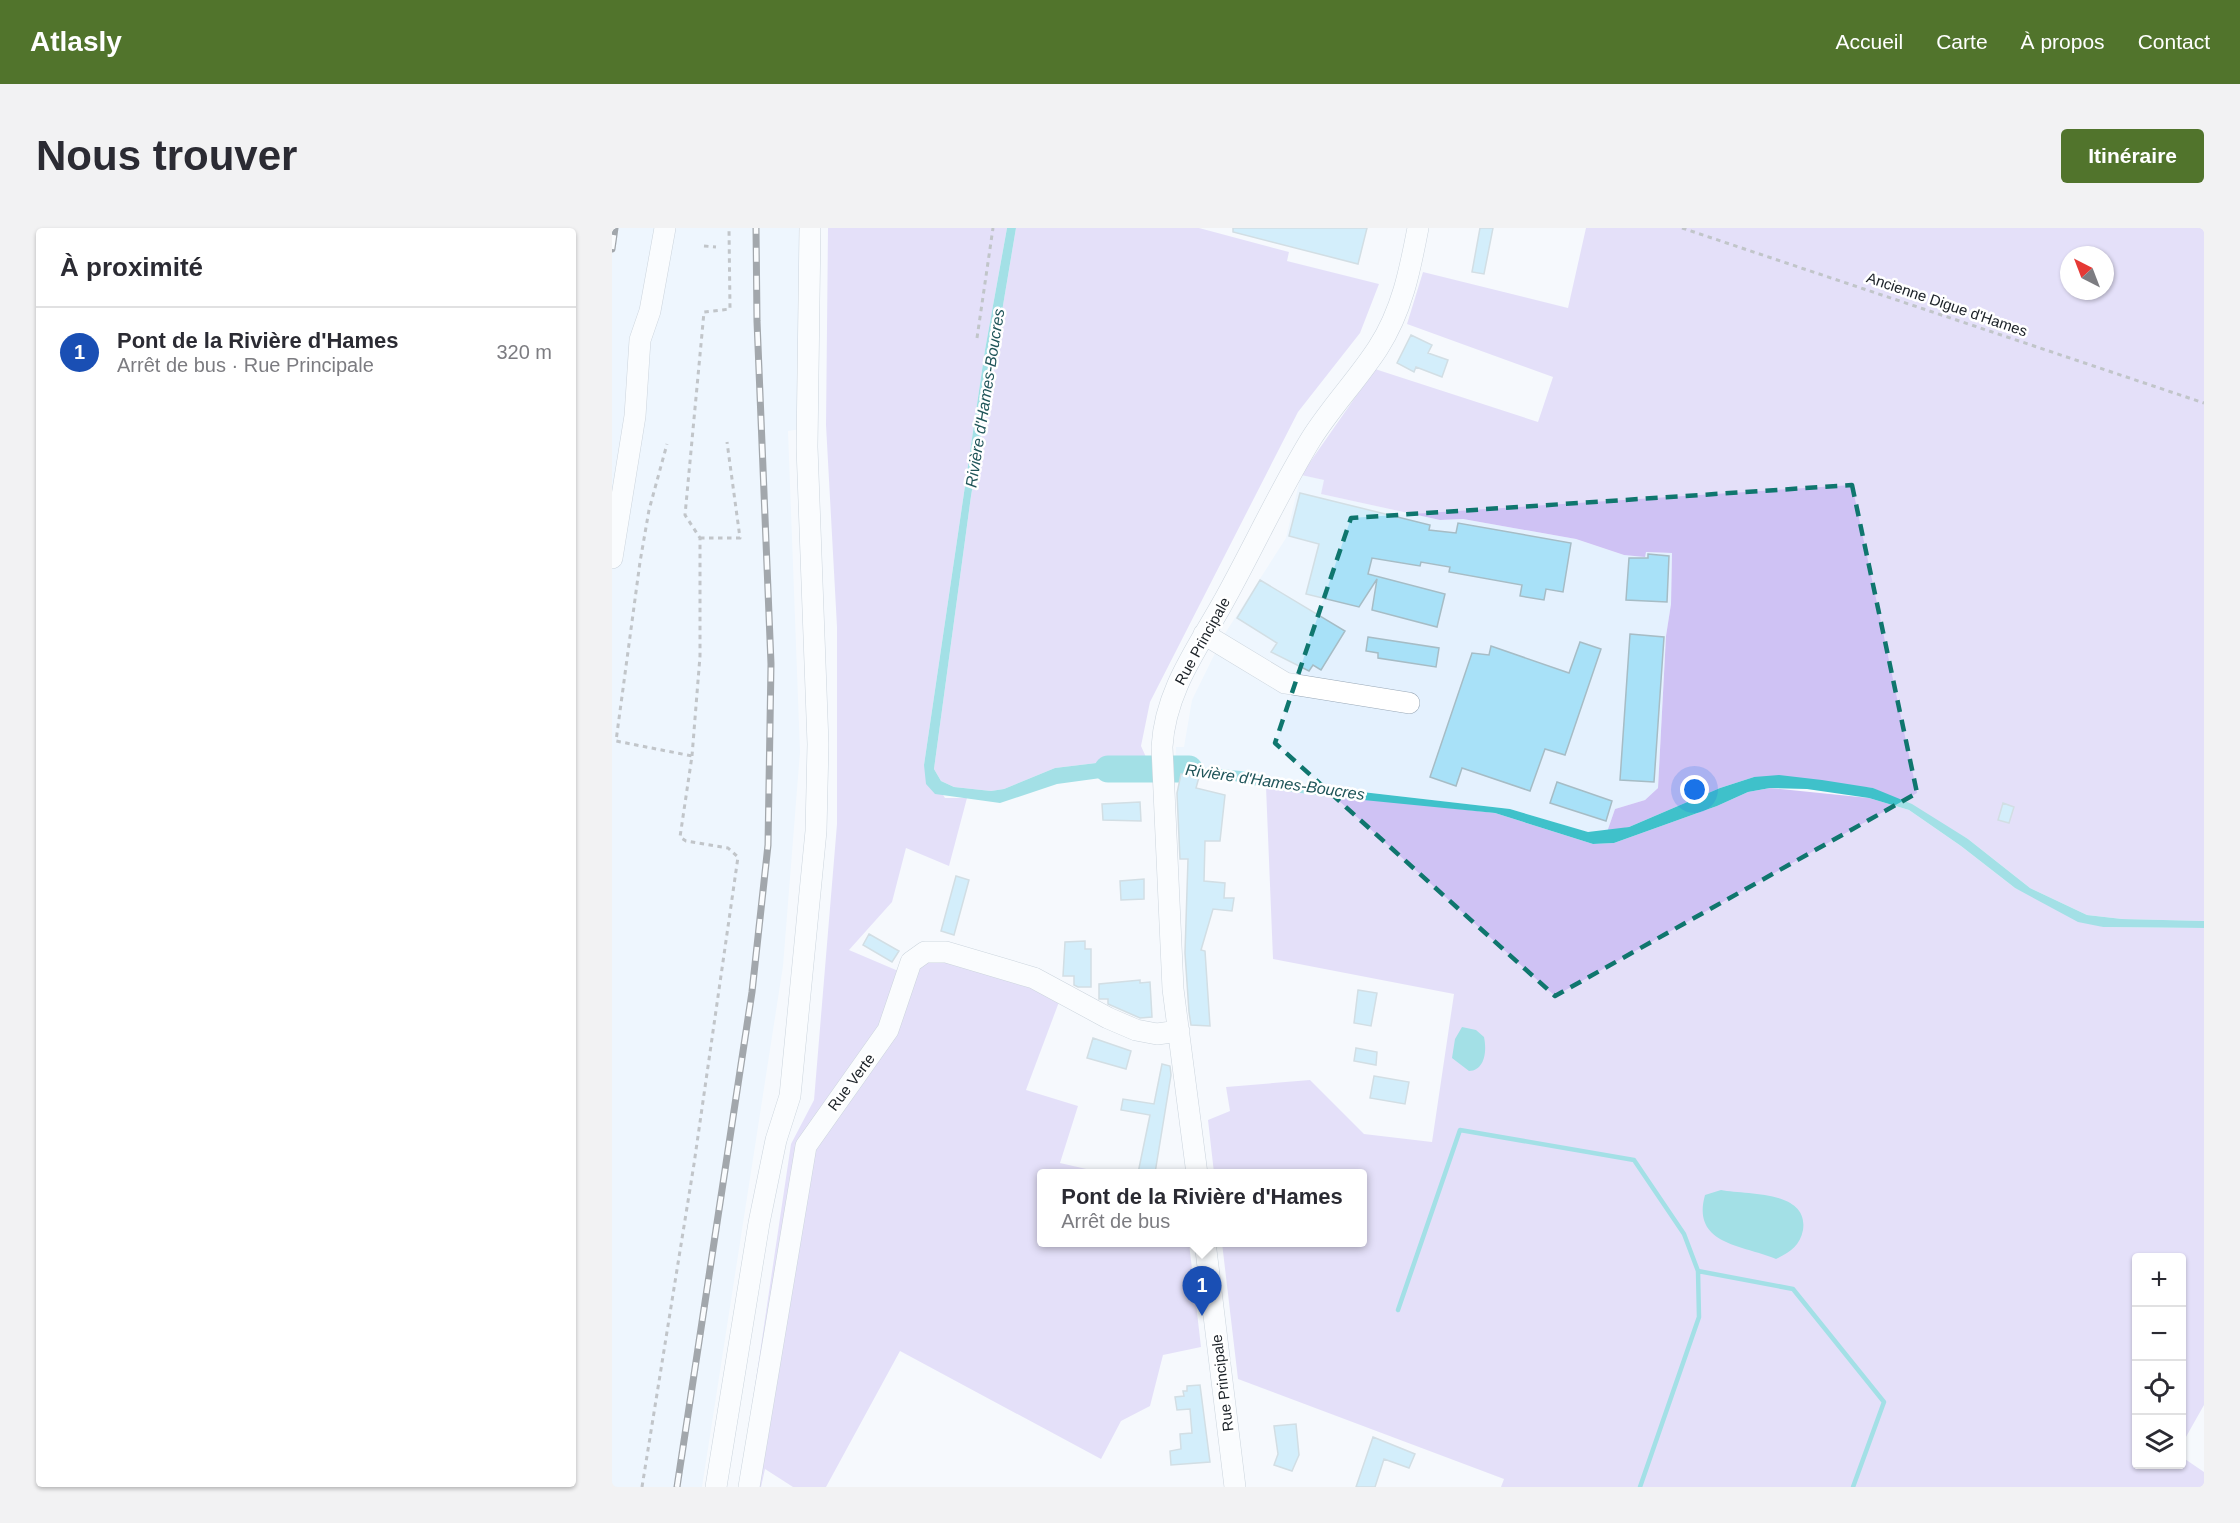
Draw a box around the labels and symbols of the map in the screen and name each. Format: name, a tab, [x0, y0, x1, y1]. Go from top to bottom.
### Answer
north arrow	[2060, 246, 2114, 300]
street label: Ancienne Digue d'Hames	[1864, 268, 2030, 340]
water label: Rivière d'Hames-Boucres	[962, 307, 1008, 489]
street label: Rue Principale	[1171, 594, 1233, 688]
water label: Rivière d'Hames-Boucres	[1184, 761, 1366, 803]
your location	[1680, 775, 1709, 804]
street label: Rue Verte	[824, 1050, 878, 1114]
pin: 1	[1182, 1266, 1222, 1316]
street label: Rue Principale	[1208, 1334, 1236, 1432]

